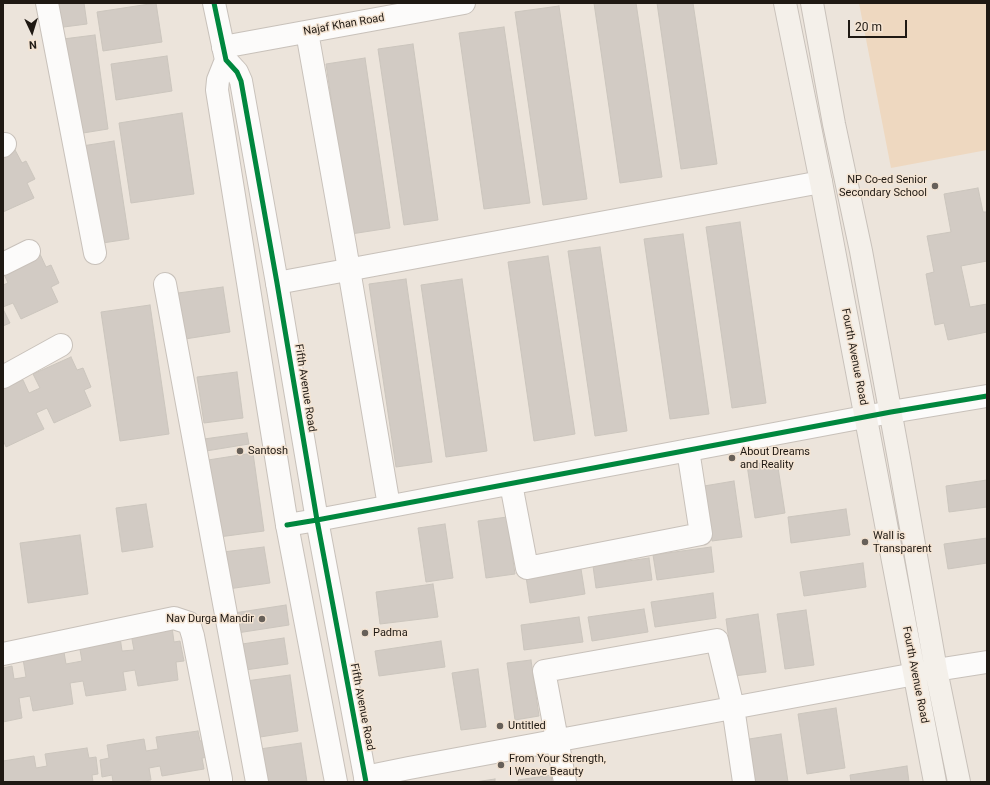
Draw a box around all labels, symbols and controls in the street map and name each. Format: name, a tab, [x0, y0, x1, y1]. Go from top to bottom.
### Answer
street label: Najaf Khan Road	[302, 11, 386, 39]
north arrow	[12, 12, 52, 52]
scale bar	[850, 12, 909, 38]
text: 20 m	[855, 20, 882, 34]
text: N	[29, 38, 37, 51]
place label: NP Co-ed Senior Secondary School	[839, 173, 927, 199]
marker: NP Co-ed Senior Secondary School	[930, 181, 940, 191]
street label: Fourth Avenue Road	[838, 307, 870, 407]
street label: Fifth Avenue Road	[292, 343, 318, 433]
place label: Santosh	[248, 444, 288, 458]
place label: About Dreams and Reality	[740, 445, 810, 471]
marker: Santosh	[235, 446, 245, 456]
marker: About Dreams and Reality	[727, 453, 737, 463]
place label: Wall is Transparent	[873, 529, 932, 555]
marker: Wall is Transparent	[860, 537, 870, 547]
place label: Nav Durga Mandir	[166, 612, 254, 626]
marker: Nav Durga Mandir	[257, 614, 267, 624]
street label: Fourth Avenue Road	[899, 625, 931, 725]
place label: Padma	[373, 626, 408, 640]
marker: Padma	[360, 628, 370, 638]
street label: Fifth Avenue Road	[347, 662, 377, 752]
place label: Untitled	[508, 719, 546, 733]
marker: Untitled	[495, 721, 505, 731]
place label: From Your Strength, I Weave Beauty	[509, 752, 606, 778]
marker: From Your Strength, I Weave Beauty	[496, 760, 506, 770]

